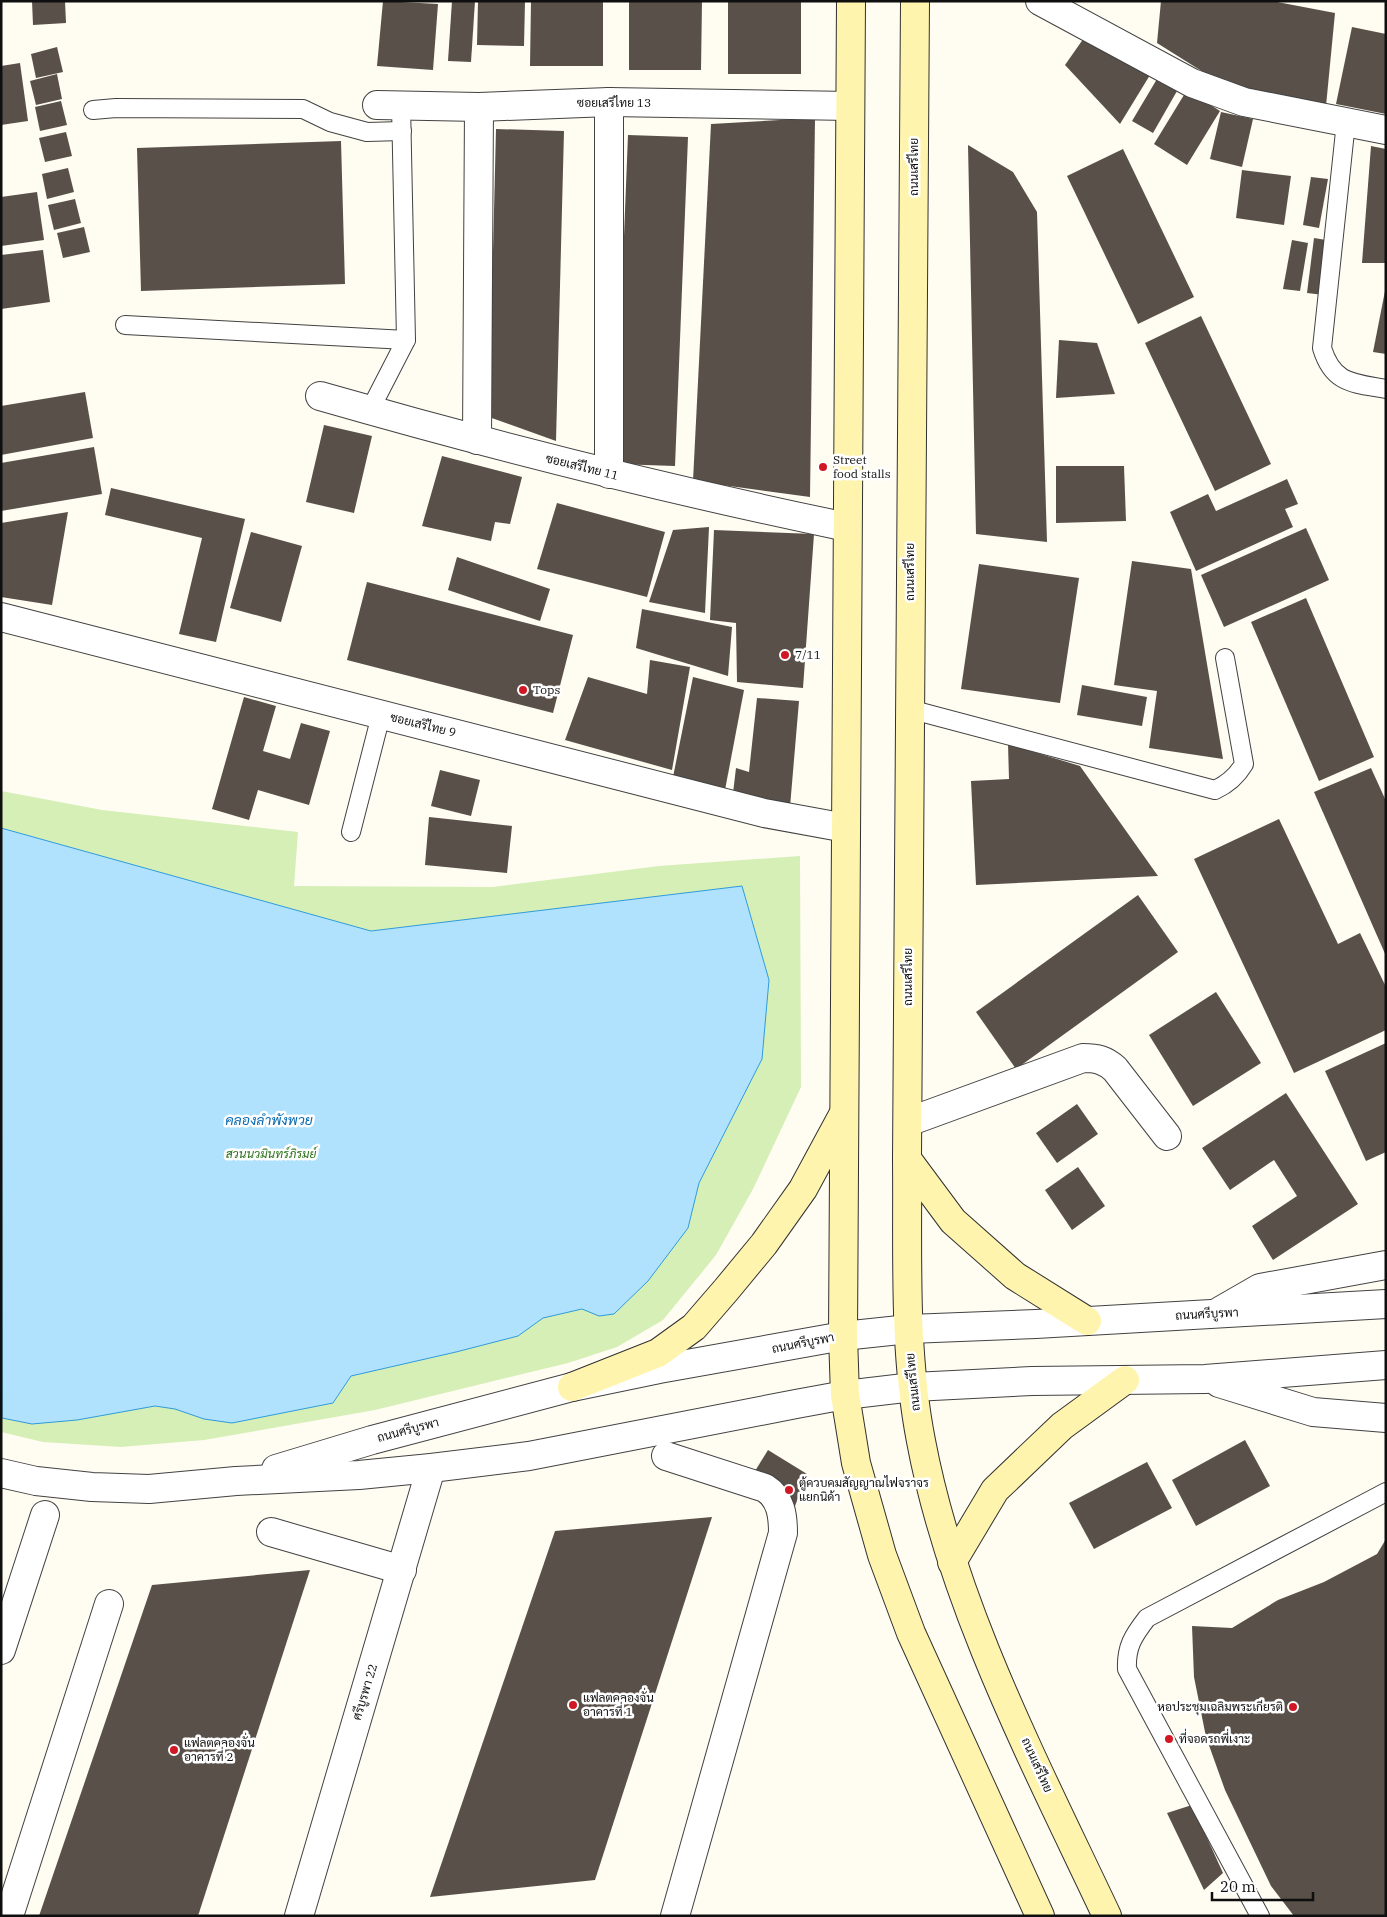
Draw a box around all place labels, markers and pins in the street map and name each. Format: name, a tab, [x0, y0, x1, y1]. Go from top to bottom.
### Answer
place label: Street food stalls	[833, 452, 891, 481]
marker: Street food stalls	[817, 461, 829, 473]
place label: 7/11	[795, 647, 821, 662]
marker: 7/11	[779, 649, 791, 661]
place label: Tops	[533, 682, 560, 697]
marker: Tops	[517, 684, 529, 696]
place label: ตู้ควบคุมสัญญาณไฟจราจร แยกนิด้า	[799, 1475, 929, 1504]
marker: ตู้ควบคุมสัญญาณไฟจราจร แยกนิด้า	[783, 1484, 795, 1496]
place label: แฟลตคลองจั่น อาคารที่ 1	[583, 1687, 654, 1719]
marker: แฟลตคลองจั่น อาคารที่ 1	[567, 1699, 579, 1711]
place label: หอประชุมเฉลิมพระเกียรติ	[1157, 1699, 1283, 1716]
marker: หอประชุมเฉลิมพระเกียรติ	[1287, 1701, 1299, 1713]
place label: ที่จอดรถพี่เงาะ	[1179, 1728, 1251, 1746]
place label: แฟลตคลองจั่น อาคารที่ 2	[184, 1732, 255, 1764]
marker: ที่จอดรถพี่เงาะ	[1163, 1733, 1175, 1745]
marker: แฟลตคลองจั่น อาคารที่ 2	[168, 1744, 180, 1756]

